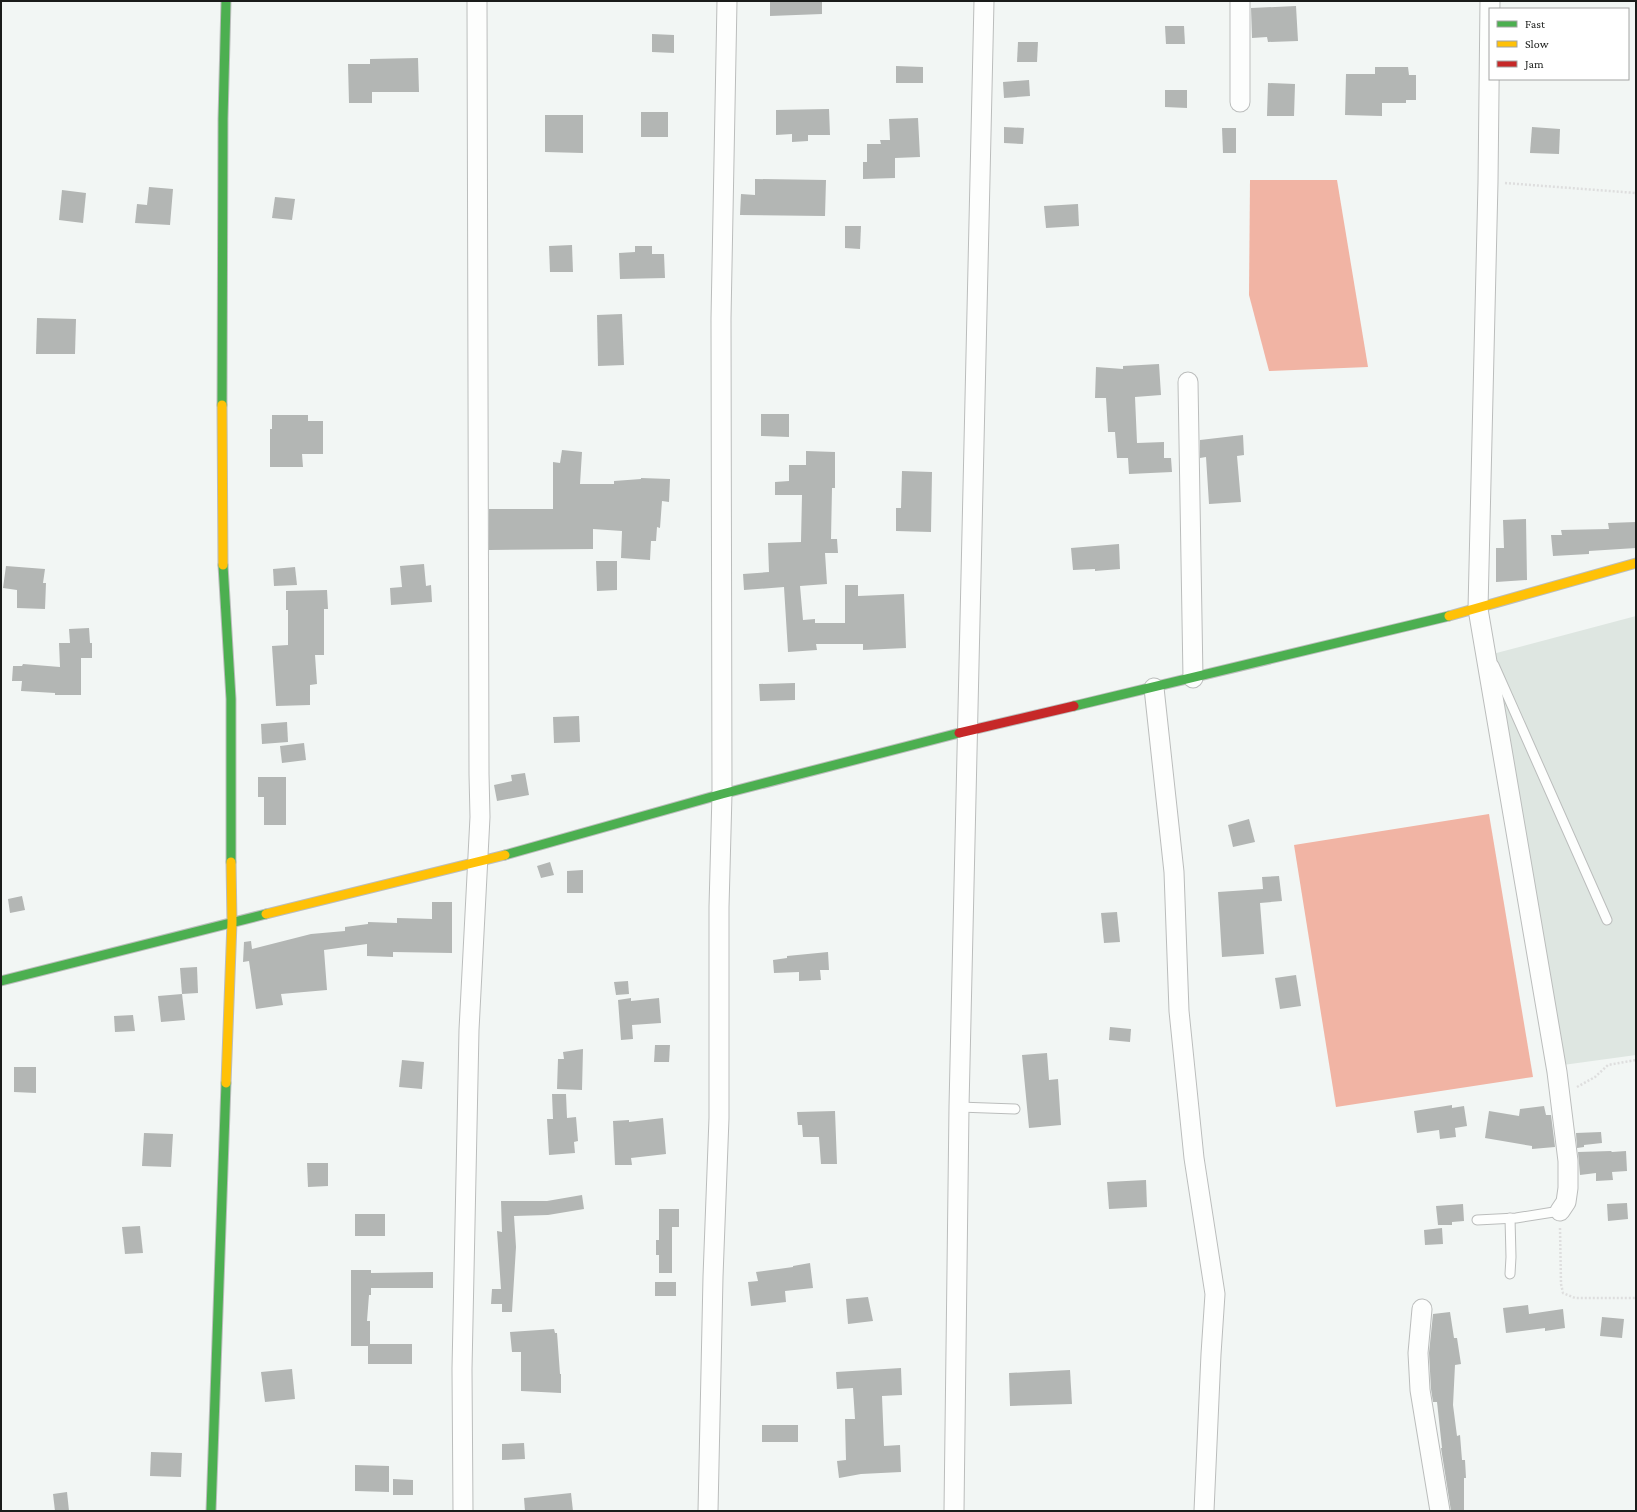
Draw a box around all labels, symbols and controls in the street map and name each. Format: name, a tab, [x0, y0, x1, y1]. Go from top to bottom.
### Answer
legend	[1489, 8, 1629, 80]
text: Fast	[1525, 17, 1546, 31]
text: Slow	[1525, 37, 1549, 51]
text: Jam	[1524, 57, 1544, 71]

